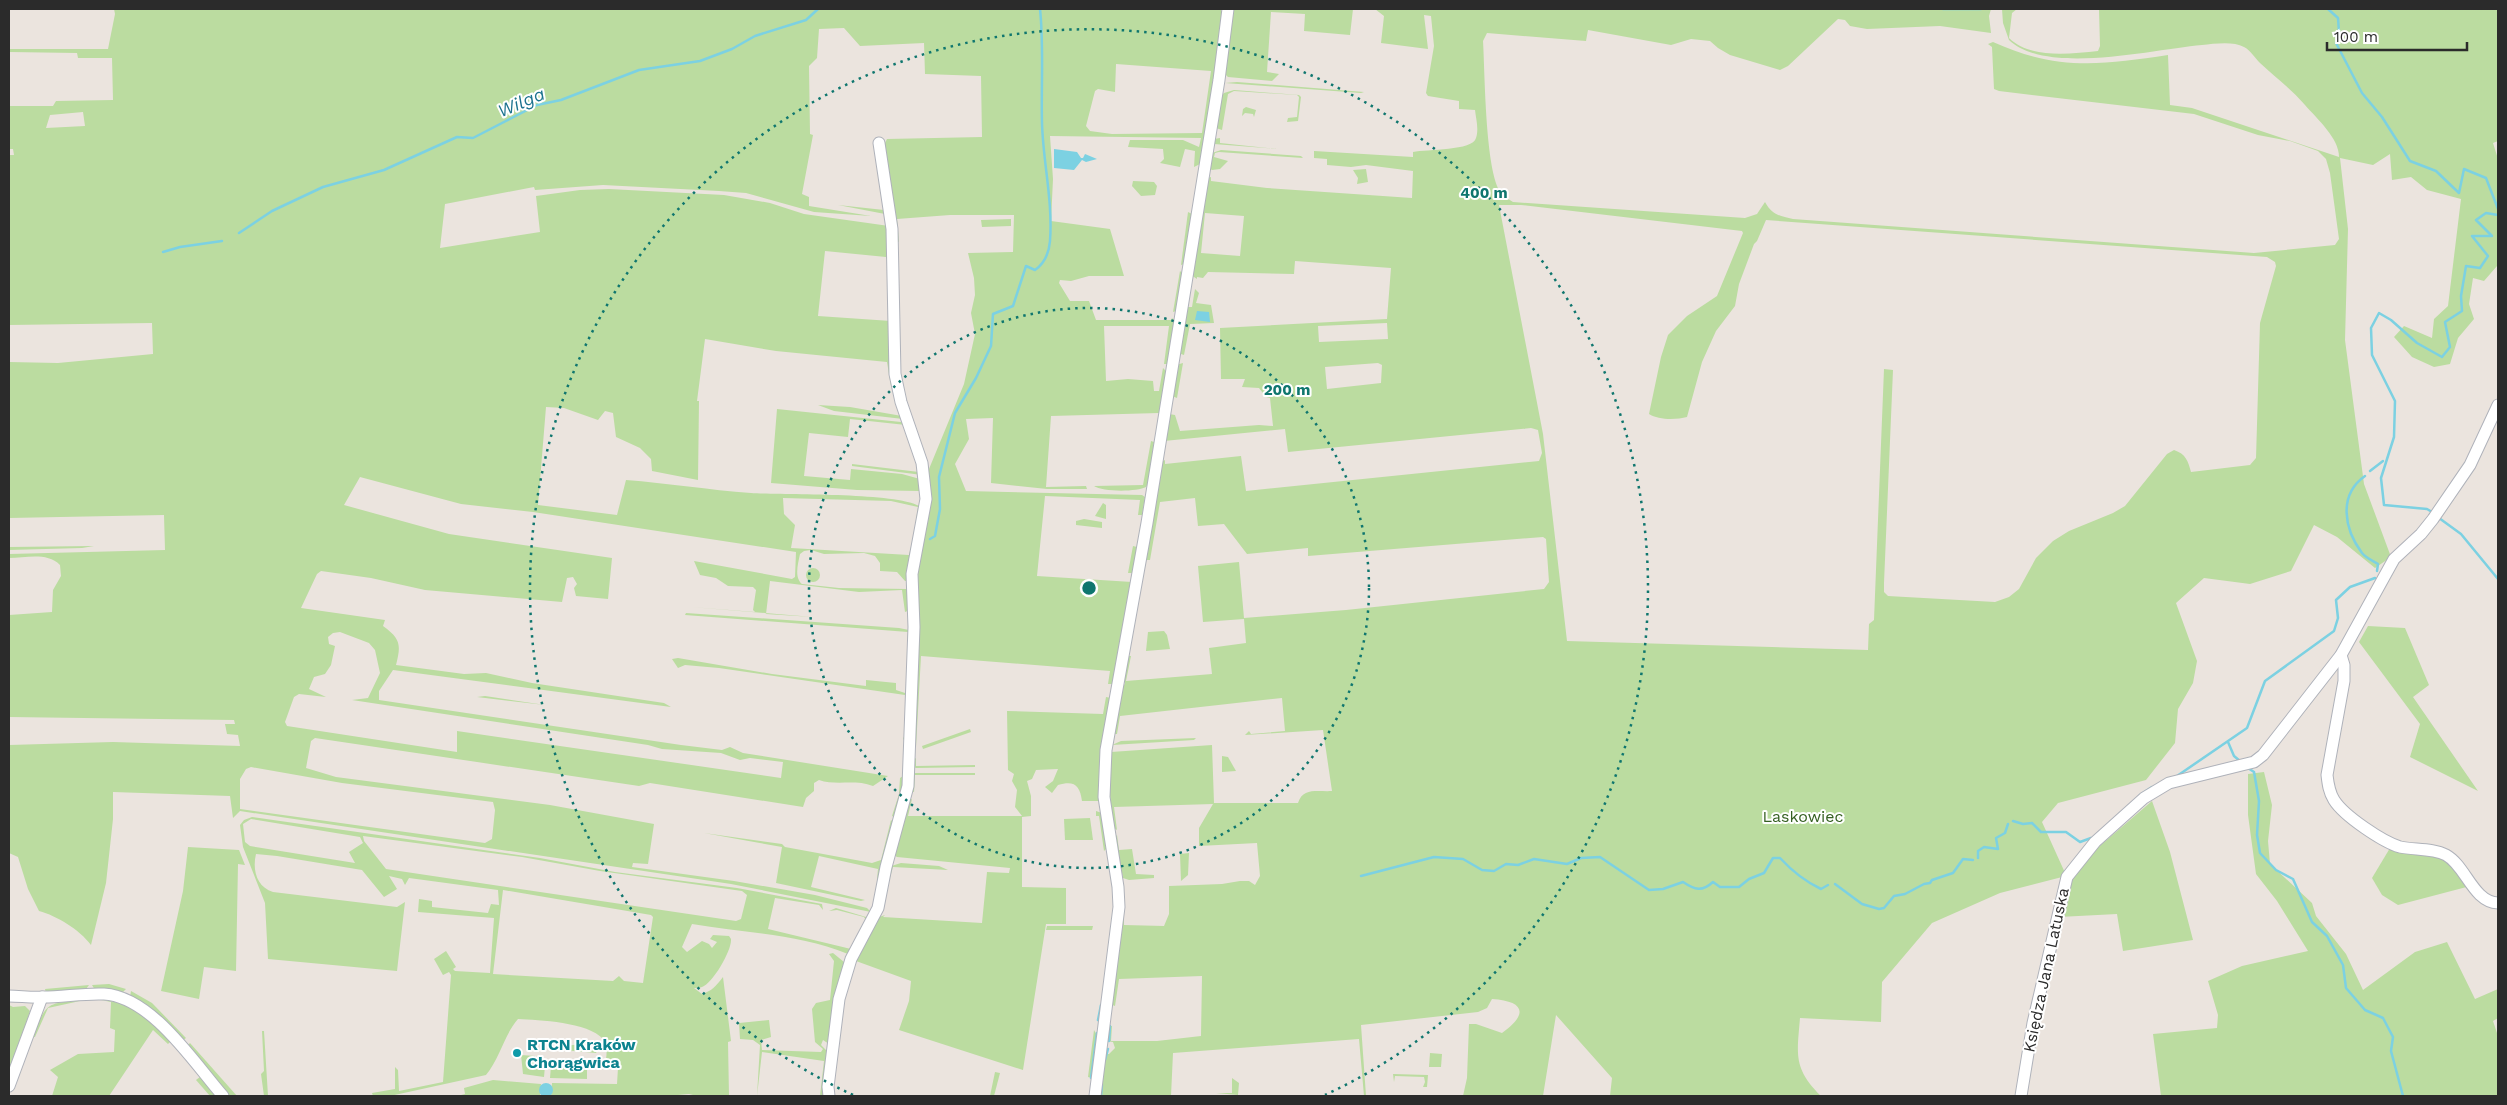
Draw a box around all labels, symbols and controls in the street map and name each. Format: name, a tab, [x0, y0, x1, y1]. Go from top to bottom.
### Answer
scale bar	[2327, 20, 2467, 52]
text: 100 m	[2334, 28, 2378, 46]
water label: Wilga	[494, 83, 548, 121]
text: 400 m	[1460, 184, 1508, 202]
text: 200 m	[1264, 381, 1310, 399]
centre of rings	[1080, 579, 1098, 597]
park label: Laskowiec	[1762, 807, 1844, 826]
street label: Księdza Jana Latuska	[2019, 886, 2073, 1054]
place label: RTCN Kraków Chorągwica	[527, 1035, 636, 1072]
marker: RTCN Kraków Chorągwica	[511, 1047, 523, 1059]

